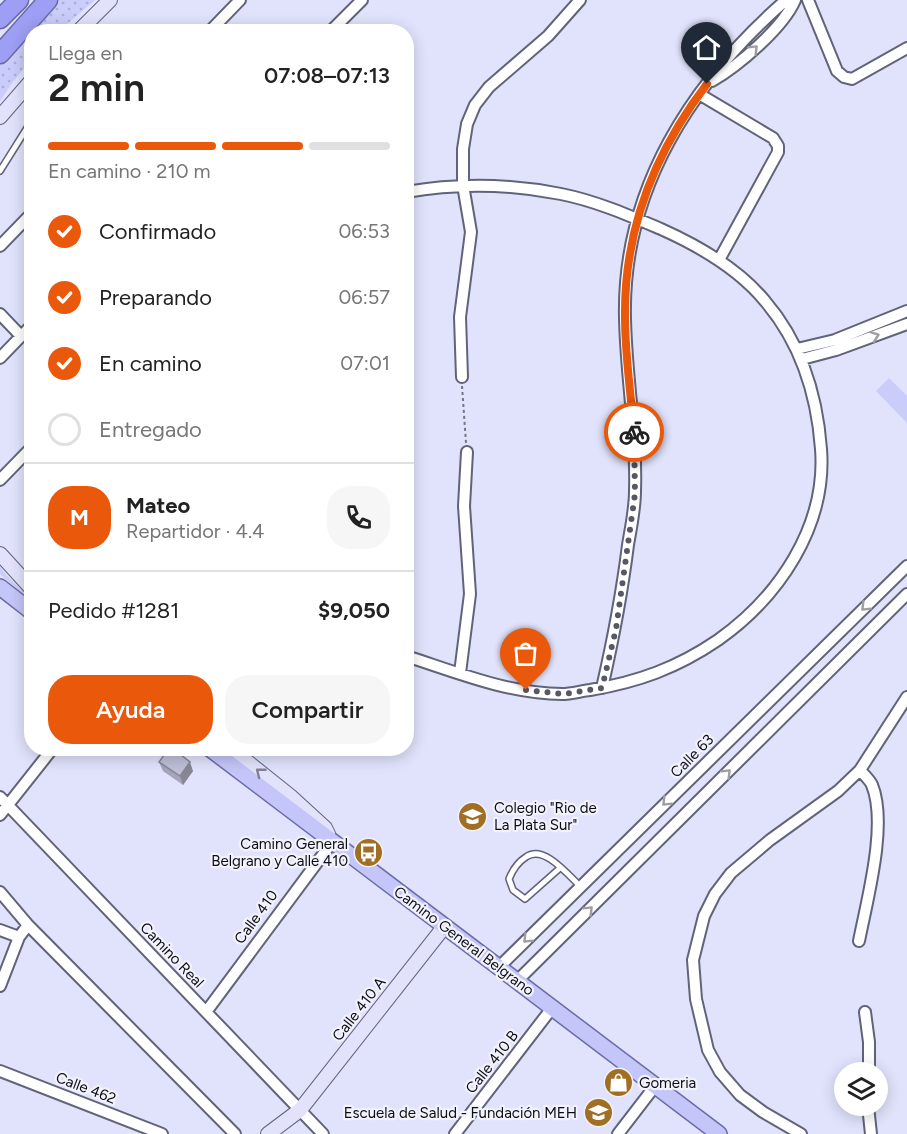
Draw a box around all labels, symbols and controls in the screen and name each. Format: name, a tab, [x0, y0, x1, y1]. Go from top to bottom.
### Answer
pin	[681, 22, 732, 84]
icon: home	[690, 31, 723, 64]
text: Llega en	[48, 41, 123, 65]
one-way arrow	[746, 46, 757, 57]
text: 07:08–07:13	[264, 62, 390, 89]
text: 2 min	[48, 64, 145, 111]
text: En camino · 210 m	[48, 159, 211, 183]
icon: check	[48, 215, 81, 248]
text: Confirmado	[99, 218, 216, 245]
text: 06:53	[338, 219, 390, 243]
icon: check	[48, 281, 81, 314]
text: Preparando	[99, 284, 212, 311]
text: 06:57	[339, 285, 390, 309]
one-way arrow	[869, 331, 880, 343]
icon: check	[48, 347, 81, 380]
text: En camino	[99, 350, 202, 377]
text: 07:01	[340, 351, 390, 375]
courier	[604, 402, 664, 462]
text: Entregado	[99, 416, 202, 443]
icon: bike	[618, 416, 651, 449]
button: phone	[327, 486, 390, 549]
text: Mateo	[126, 492, 190, 519]
text: M	[70, 504, 89, 531]
text: Repartidor · 4.4	[126, 519, 264, 543]
text: Pedido #1281	[48, 597, 179, 624]
text: $9,050	[318, 597, 390, 624]
one-way arrow	[862, 599, 873, 610]
pin	[500, 628, 551, 690]
icon: bag	[509, 637, 542, 670]
button: Ayuda	[48, 675, 213, 744]
button: Compartir	[225, 675, 390, 744]
street label: Calle 63	[667, 731, 717, 781]
one-way arrow	[256, 768, 267, 779]
one-way arrow	[720, 769, 731, 779]
one-way arrow	[663, 795, 674, 806]
place label: Colegio "Rio de La Plata Sur"	[494, 799, 597, 834]
school or university icon: Colegio "Rio de La Plata Sur"	[457, 801, 489, 833]
place label: Camino General Belgrano y Calle 410	[211, 835, 348, 870]
bus stop icon: Camino General Belgrano y Calle 410	[353, 837, 385, 869]
street label: Camino General Belgrano	[390, 882, 538, 1000]
street label: Calle 410	[230, 887, 282, 947]
one-way arrow	[581, 907, 592, 918]
street label: Camino Real	[136, 919, 208, 991]
one-way arrow	[524, 932, 535, 943]
street label: Calle 410 A	[329, 974, 389, 1044]
street label: Calle 410 B	[462, 1027, 522, 1097]
map controls	[834, 1062, 888, 1116]
button: layers	[834, 1062, 888, 1116]
shop icon: Gomeria	[602, 1067, 634, 1099]
street label: Calle 462	[53, 1068, 119, 1108]
place label: Gomeria	[639, 1074, 696, 1092]
school or university icon: Escuela de Salud - Fundación MEH	[582, 1097, 614, 1129]
place label: Escuela de Salud - Fundación MEH	[344, 1104, 577, 1122]

